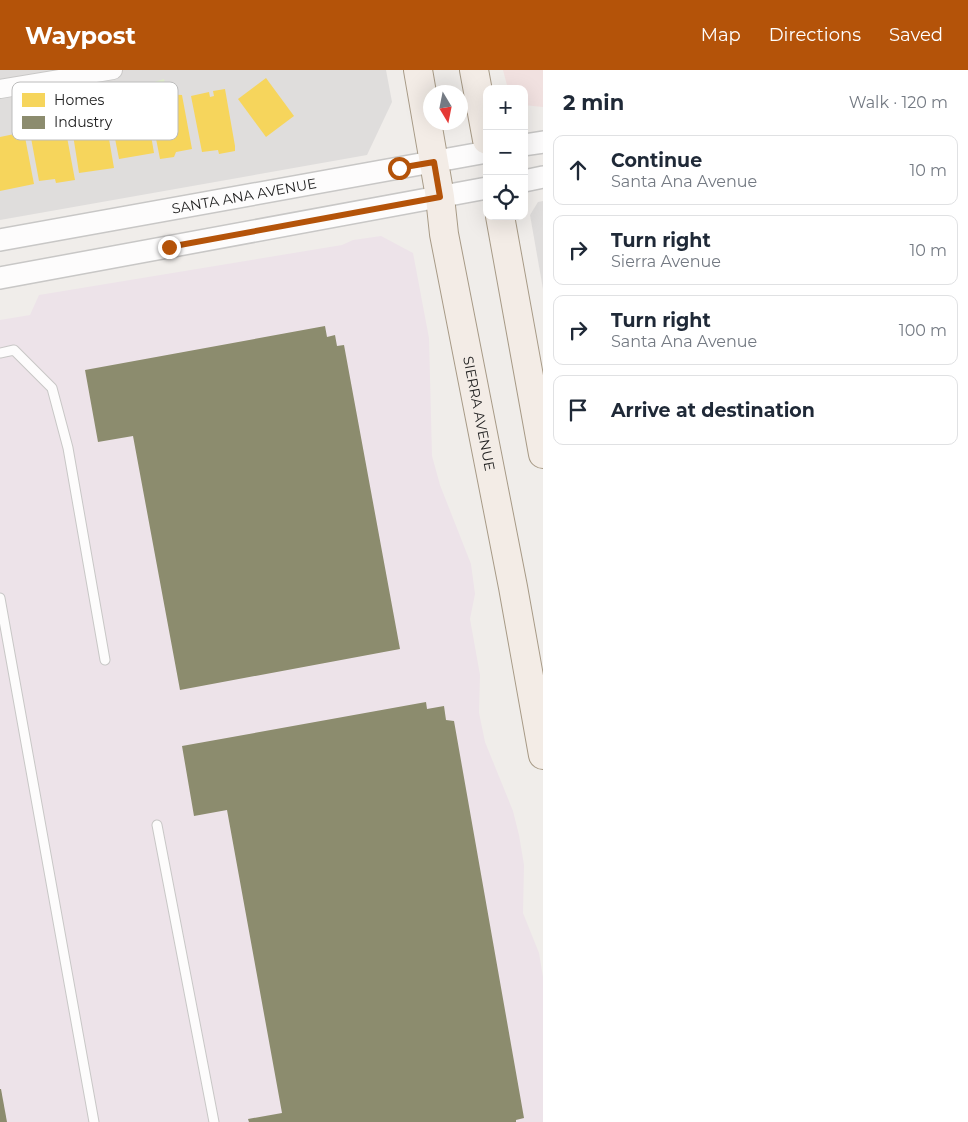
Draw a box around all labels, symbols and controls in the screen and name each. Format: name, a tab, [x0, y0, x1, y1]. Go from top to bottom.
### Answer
text: Waypost	[25, 21, 136, 50]
text: Map	[701, 24, 741, 46]
text: Directions	[769, 24, 861, 46]
text: Saved	[889, 24, 943, 46]
legend	[12, 82, 178, 140]
north arrow	[423, 85, 468, 130]
map controls	[483, 85, 528, 220]
button: +	[483, 85, 528, 130]
text: 2 min	[563, 90, 624, 115]
text: Homes	[54, 91, 104, 109]
text: Walk · 120 m	[849, 93, 948, 112]
text: Industry	[54, 113, 113, 131]
button: −	[483, 130, 528, 175]
text: Continue	[611, 149, 702, 172]
icon: ahead	[564, 156, 592, 184]
route start	[388, 157, 411, 180]
text: 10 m	[909, 161, 947, 180]
text: Santa Ana Avenue	[611, 172, 757, 191]
street label: SANTA ANA AVENUE	[170, 174, 318, 218]
button: locate	[483, 175, 528, 220]
text: Turn right	[611, 229, 711, 252]
route end	[158, 236, 181, 259]
icon: right	[564, 236, 592, 264]
text: 10 m	[909, 241, 947, 260]
text: Sierra Avenue	[611, 252, 721, 271]
text: Turn right	[611, 309, 711, 332]
icon: right	[564, 316, 592, 344]
text: 100 m	[899, 321, 947, 340]
text: Santa Ana Avenue	[611, 332, 757, 351]
street label: SIERRA AVENUE	[459, 355, 499, 472]
icon: arrive	[564, 396, 592, 424]
text: Arrive at destination	[611, 399, 815, 422]

